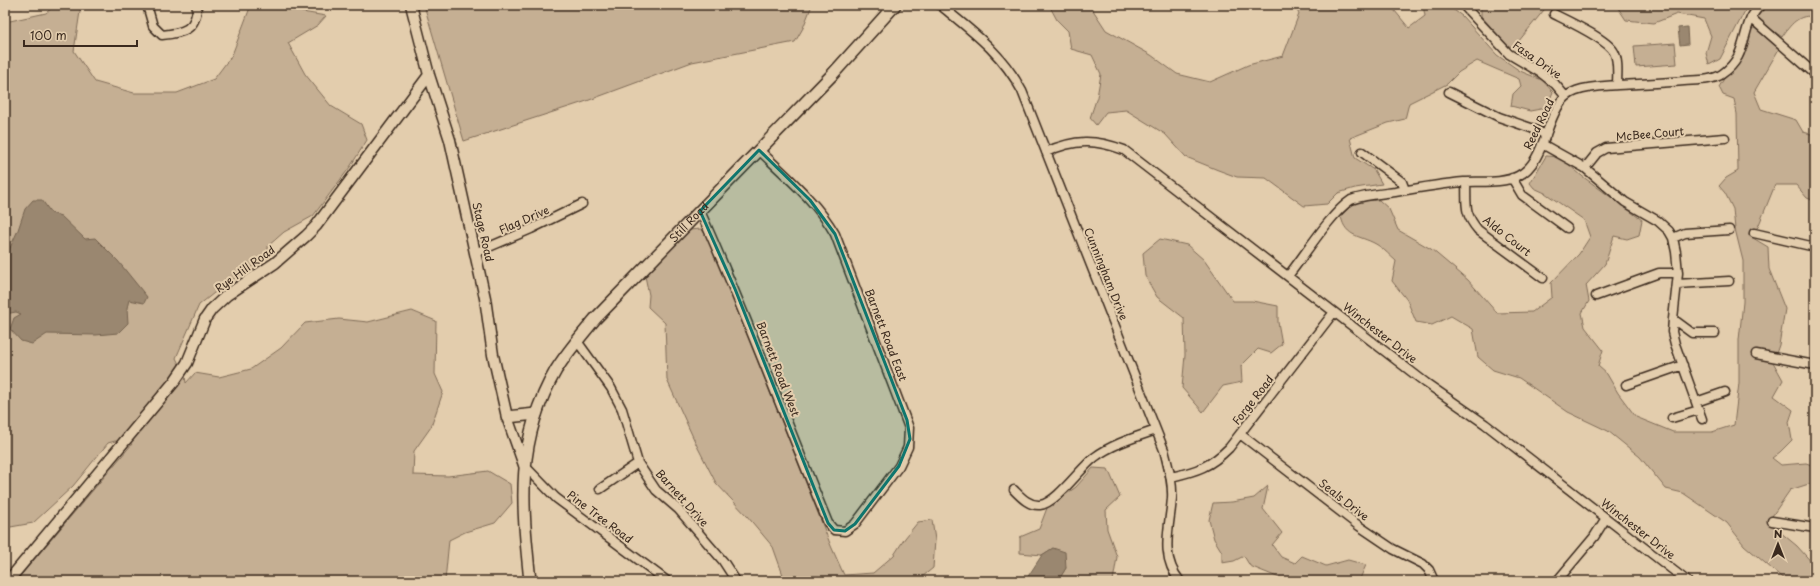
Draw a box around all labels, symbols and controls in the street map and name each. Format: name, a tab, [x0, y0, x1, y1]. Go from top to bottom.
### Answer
scale bar	[24, 22, 137, 48]
text: 100 m	[30, 26, 67, 44]
street label: Fasa Drive	[1509, 36, 1565, 83]
street label: Reed Road	[1519, 95, 1558, 152]
street label: McBee Court	[1615, 122, 1685, 145]
street label: Still Road	[665, 198, 712, 246]
street label: Stage Road	[468, 200, 499, 263]
street label: Flag Drive	[496, 201, 552, 238]
street label: Aldo Court	[1480, 211, 1535, 260]
street label: Cunningham Drive	[1080, 225, 1133, 323]
street label: Rye Hill Road	[211, 241, 278, 296]
street label: Barnett Road East	[861, 286, 912, 384]
street label: Winchester Drive	[1340, 298, 1421, 367]
street label: Barnett Road West	[753, 319, 805, 419]
street label: Forge Road	[1228, 371, 1277, 428]
street label: Barnett Drive	[652, 465, 713, 530]
street label: Seals Drive	[1316, 475, 1373, 525]
street label: Pine Tree Road	[564, 486, 637, 547]
street label: Winchester Drive	[1598, 494, 1679, 563]
north arrow	[1758, 524, 1798, 564]
text: N	[1774, 525, 1783, 542]

